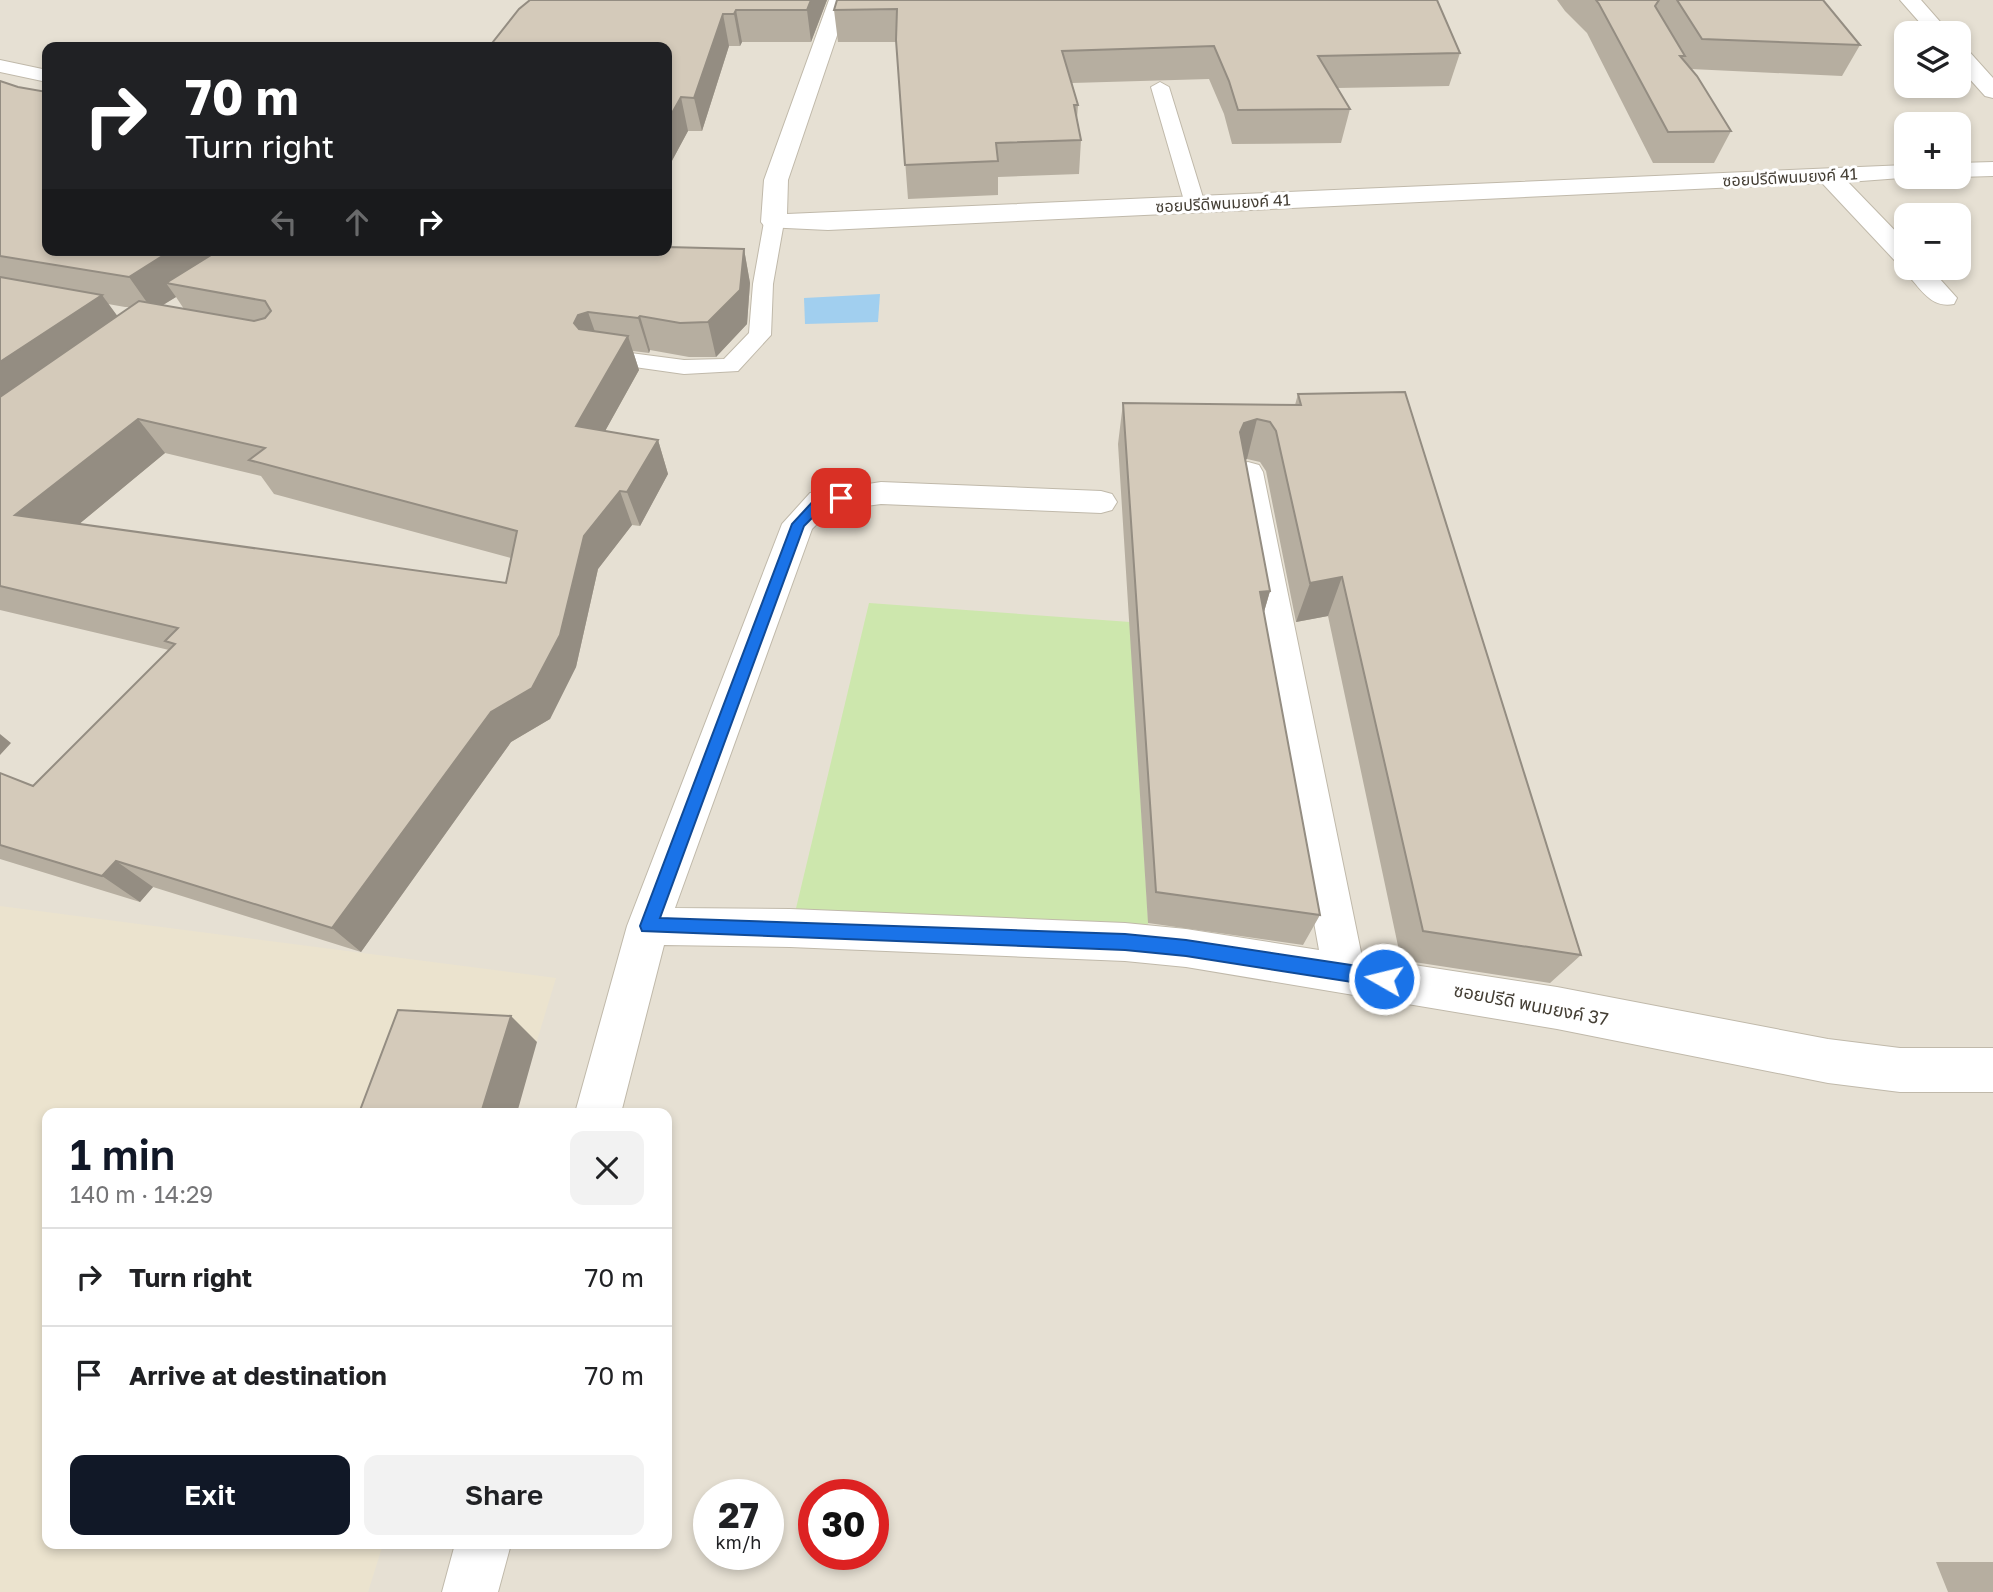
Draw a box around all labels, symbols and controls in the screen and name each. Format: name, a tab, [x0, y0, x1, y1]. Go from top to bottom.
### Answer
map controls	[1894, 21, 1971, 280]
button: layers	[1894, 21, 1971, 98]
text: 70 m	[185, 67, 299, 126]
icon: right	[70, 70, 161, 161]
button: +	[1894, 112, 1971, 189]
text: Turn right	[185, 127, 334, 165]
street label: ซอยปรีดีพนมยงค์ 41	[1722, 163, 1858, 191]
street label: ซอยปรีดีพนมยงค์ 41	[1155, 189, 1291, 217]
icon: left	[265, 203, 303, 241]
icon: ahead	[338, 203, 376, 241]
icon: right	[411, 203, 449, 241]
button: −	[1894, 203, 1971, 280]
pin	[811, 468, 871, 528]
icon: arrive	[822, 479, 860, 517]
position arrow	[1347, 942, 1421, 1016]
street label: ซอยปรีดี พนมยงค์ 37	[1452, 978, 1610, 1030]
text: 1 min	[70, 1129, 175, 1179]
button: close	[570, 1131, 644, 1205]
text: 140 m · 14:29	[70, 1180, 213, 1208]
icon: right	[70, 1258, 108, 1296]
text: Turn right	[129, 1262, 252, 1293]
text: 70 m	[585, 1262, 644, 1293]
icon: arrive	[70, 1356, 108, 1394]
text: Arrive at destination	[129, 1360, 387, 1391]
text: 70 m	[585, 1360, 644, 1391]
button: Exit	[70, 1455, 350, 1535]
button: Share	[364, 1455, 644, 1535]
speed limit sign: 30	[798, 1479, 889, 1570]
text: 27	[718, 1494, 759, 1536]
text: km/h	[716, 1531, 761, 1553]

